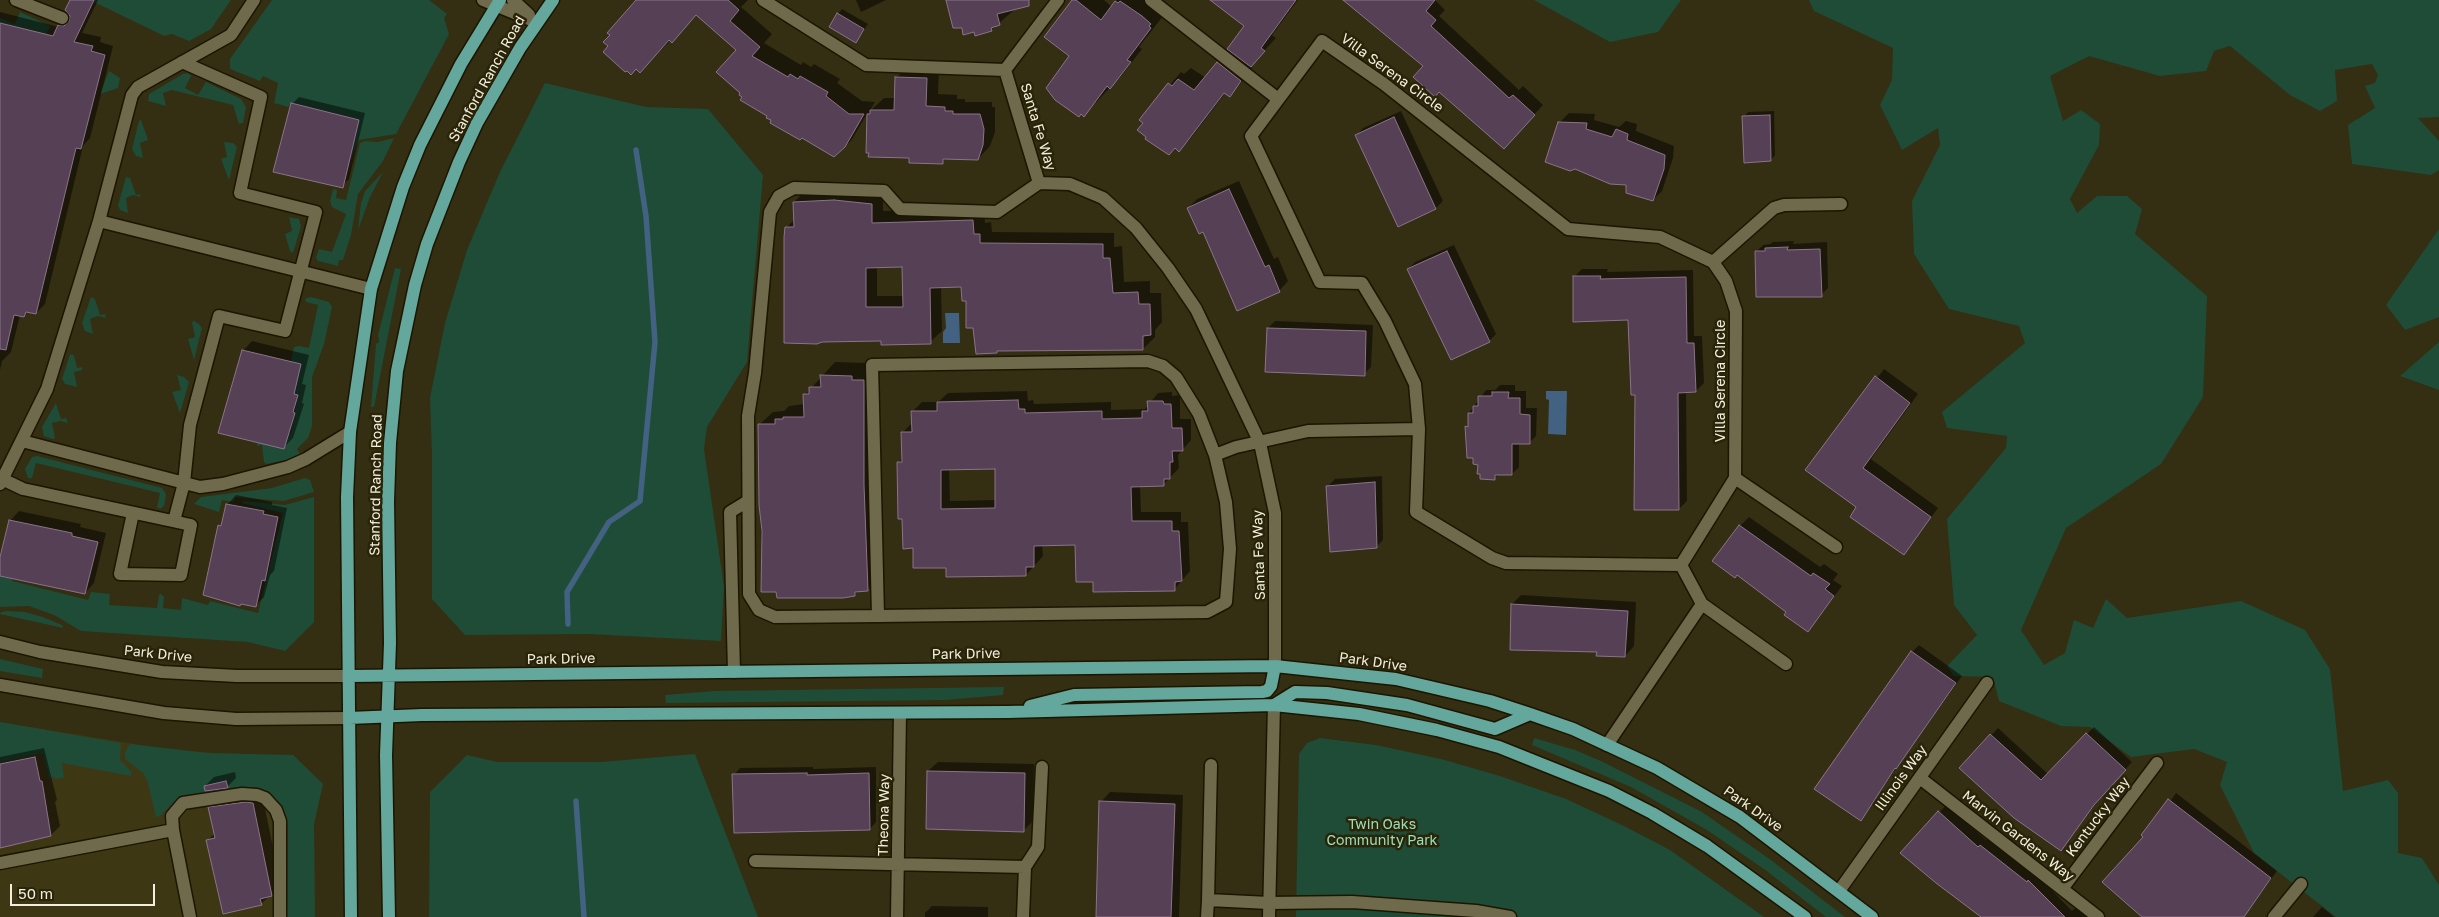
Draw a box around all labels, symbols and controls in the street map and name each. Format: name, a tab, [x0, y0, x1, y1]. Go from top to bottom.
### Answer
street label: Stanford Ranch Road	[445, 13, 529, 145]
street label: Villa Serena Circle	[1337, 30, 1447, 116]
street label: Santa Fe Way	[1017, 81, 1059, 173]
street label: Villa Serena Circle	[1713, 320, 1729, 442]
street label: Stanford Ranch Road	[366, 414, 386, 556]
street label: Santa Fe Way	[1249, 509, 1269, 601]
street label: Park Drive	[123, 642, 193, 666]
street label: Park Drive	[932, 645, 1000, 663]
street label: Park Drive	[1338, 649, 1408, 675]
street label: Park Drive	[527, 650, 595, 668]
street label: Illinois Way	[1872, 742, 1930, 814]
street label: Theona Way	[875, 774, 893, 856]
street label: Kentucky Way	[2063, 774, 2133, 860]
street label: Park Drive	[1720, 782, 1786, 836]
street label: Marvin Gardens Way	[1959, 787, 2077, 885]
park label: Twin Oaks Community Park	[1326, 817, 1438, 850]
scale bar	[12, 874, 158, 906]
text: 50 m	[18, 884, 53, 902]

